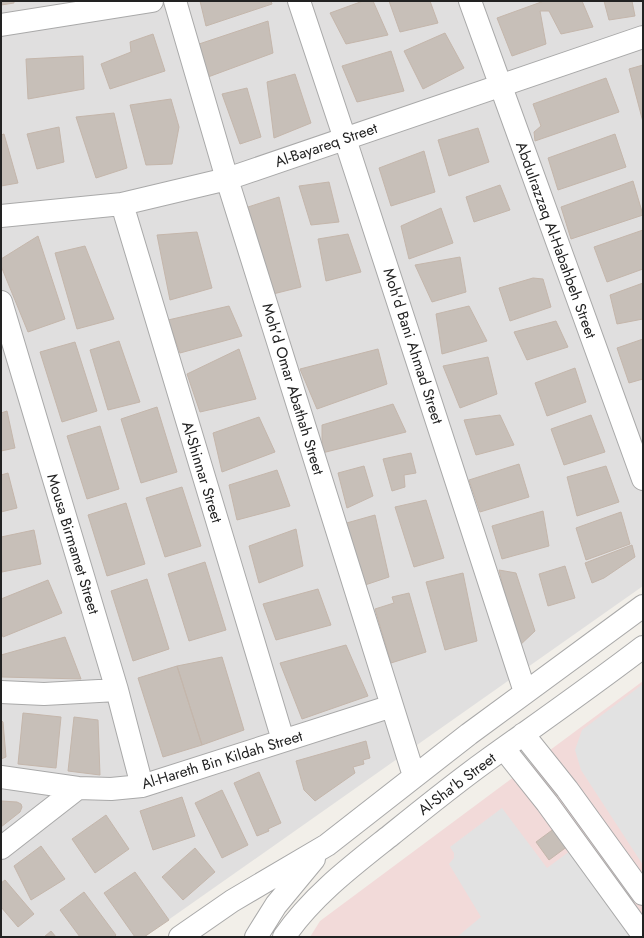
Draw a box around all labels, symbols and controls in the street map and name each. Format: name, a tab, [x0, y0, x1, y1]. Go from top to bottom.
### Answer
street label: Al-Bayareq Street	[272, 117, 381, 173]
street label: Abdulrazzaq Al-Habahbeh Street	[510, 139, 602, 342]
street label: Moh'd Bani Ahmad Street	[377, 265, 449, 427]
street label: Moh'd Omar Abathah Street	[256, 301, 330, 478]
street label: Al-Shinnar Street	[176, 419, 228, 526]
street label: Mousa Birmamet Street	[41, 471, 105, 617]
street label: Al-Hareth Bin Kildah Street	[139, 725, 306, 795]
street label: Al-Sha'b Street	[413, 747, 501, 821]

